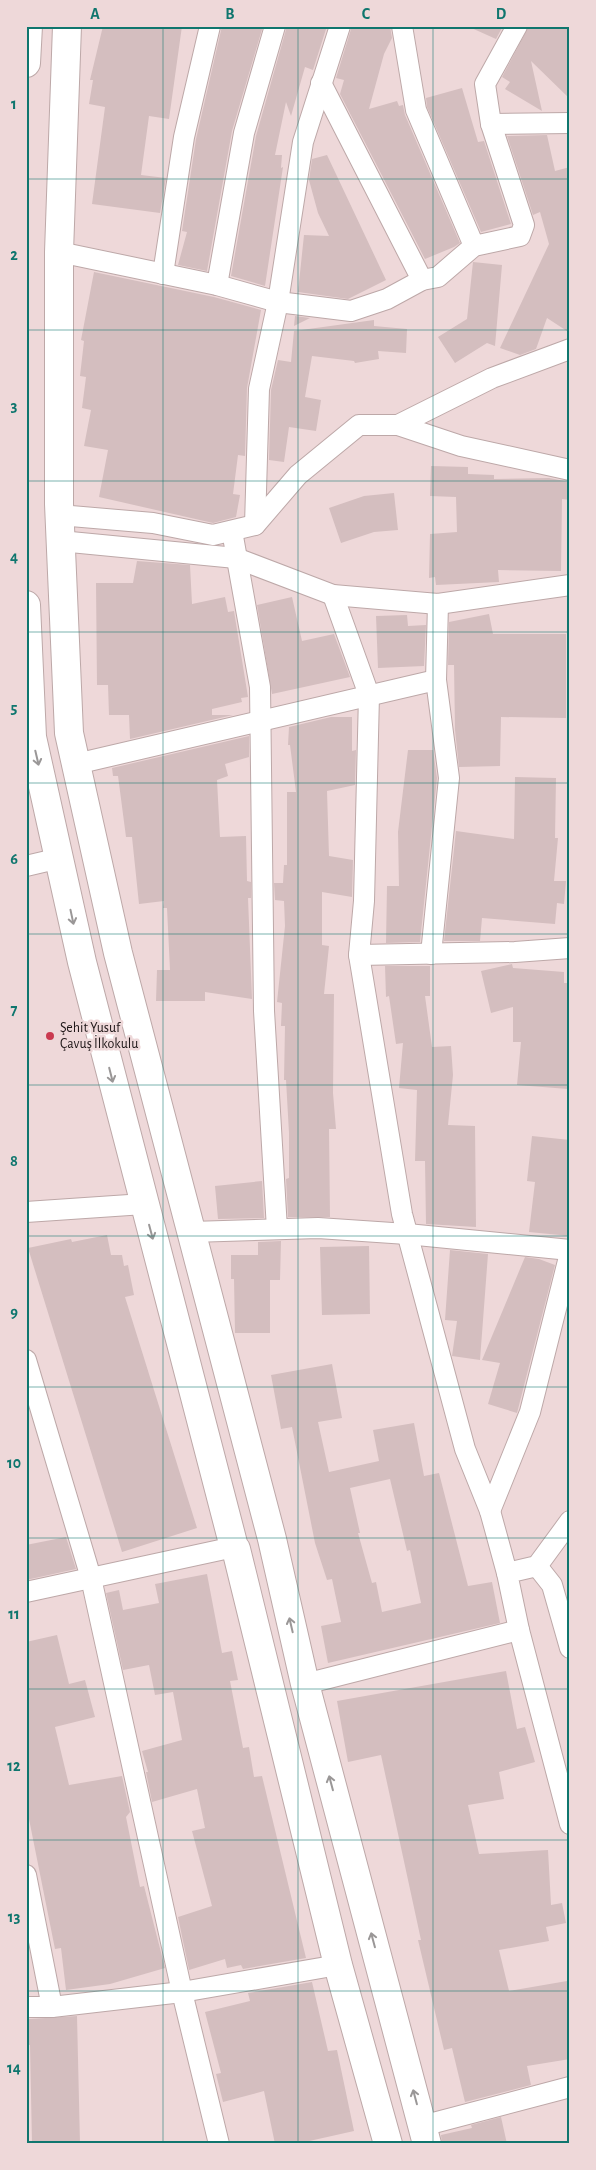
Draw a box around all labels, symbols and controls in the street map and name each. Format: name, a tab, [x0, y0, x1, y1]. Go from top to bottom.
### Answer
text: A	[90, 6, 100, 22]
text: B	[225, 6, 235, 22]
text: C	[362, 6, 371, 22]
text: D	[496, 6, 507, 22]
text: 1	[11, 96, 17, 112]
text: 2	[10, 247, 18, 263]
text: 3	[11, 398, 18, 414]
text: 4	[10, 549, 18, 565]
text: 5	[11, 700, 18, 716]
one-way arrow	[33, 750, 42, 766]
text: 6	[10, 851, 18, 867]
one-way arrow	[68, 908, 78, 924]
text: 7	[11, 1002, 18, 1018]
place label: Şehit Yusuf Çavuş İlkokulu	[60, 1021, 138, 1051]
marker: Şehit Yusuf Çavuş İlkokulu	[44, 1030, 56, 1042]
one-way arrow	[107, 1066, 116, 1082]
text: 8	[10, 1153, 18, 1169]
one-way arrow	[147, 1224, 157, 1240]
text: 9	[10, 1304, 18, 1320]
text: 10	[7, 1455, 21, 1471]
text: 11	[8, 1606, 20, 1622]
one-way arrow	[286, 1617, 295, 1633]
text: 12	[7, 1758, 21, 1774]
one-way arrow	[326, 1775, 335, 1791]
text: 13	[8, 1909, 20, 1925]
one-way arrow	[368, 1932, 377, 1948]
text: 14	[7, 2060, 21, 2076]
one-way arrow	[409, 2089, 419, 2105]

